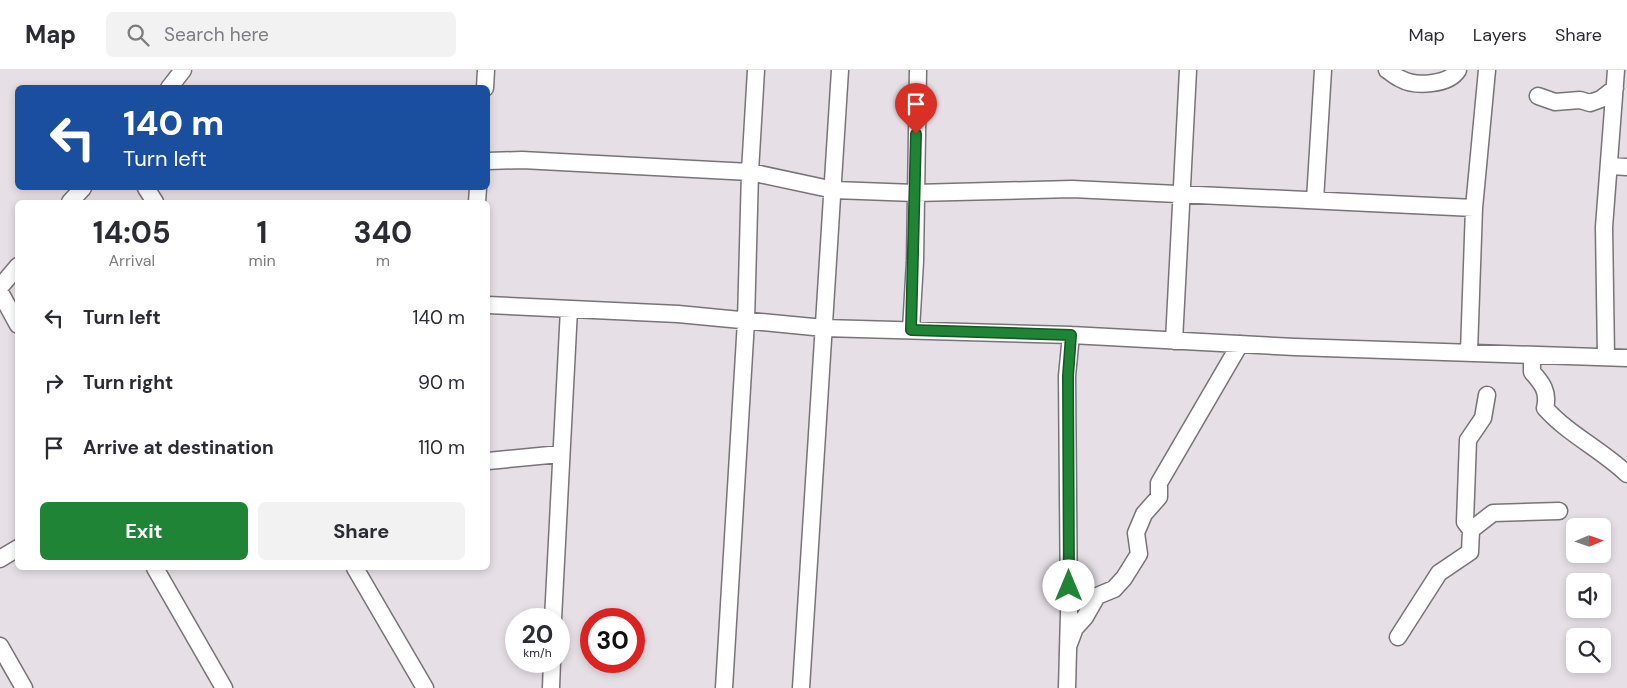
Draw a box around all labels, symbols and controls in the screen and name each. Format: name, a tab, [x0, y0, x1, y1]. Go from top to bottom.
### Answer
search box	[106, 12, 456, 57]
text: Map	[25, 19, 76, 50]
icon: search	[124, 21, 152, 49]
text: Search here	[164, 22, 269, 47]
text: Map	[1409, 23, 1445, 47]
text: Layers	[1473, 23, 1527, 47]
text: Share	[1555, 23, 1602, 47]
pin	[895, 83, 937, 134]
icon: arrive	[902, 90, 930, 118]
text: 140 m	[123, 100, 224, 146]
icon: left	[40, 105, 105, 170]
text: Turn left	[123, 144, 207, 173]
text: 14:05	[93, 213, 171, 252]
text: 1	[257, 213, 267, 252]
text: 340	[353, 213, 412, 252]
text: Arrival	[108, 250, 155, 271]
text: min	[248, 250, 276, 271]
text: m	[376, 250, 390, 271]
icon: left	[40, 304, 68, 332]
text: Turn left	[83, 305, 161, 330]
text: 140 m	[413, 305, 465, 330]
icon: right	[40, 369, 68, 397]
text: Turn right	[83, 370, 173, 395]
text: 90 m	[418, 370, 465, 395]
icon: arrive	[40, 434, 68, 462]
text: Arrive at destination	[83, 435, 274, 460]
text: 110 m	[418, 435, 465, 460]
button: Exit	[40, 502, 248, 560]
button: Share	[258, 502, 465, 560]
north arrow	[1566, 518, 1611, 562]
map controls	[1566, 518, 1611, 673]
position arrow	[1042, 559, 1094, 611]
button: sound	[1566, 573, 1611, 618]
speed limit sign: 30	[580, 608, 645, 673]
text: 20	[522, 618, 553, 651]
button: search	[1566, 628, 1611, 673]
text: km/h	[523, 645, 552, 661]

